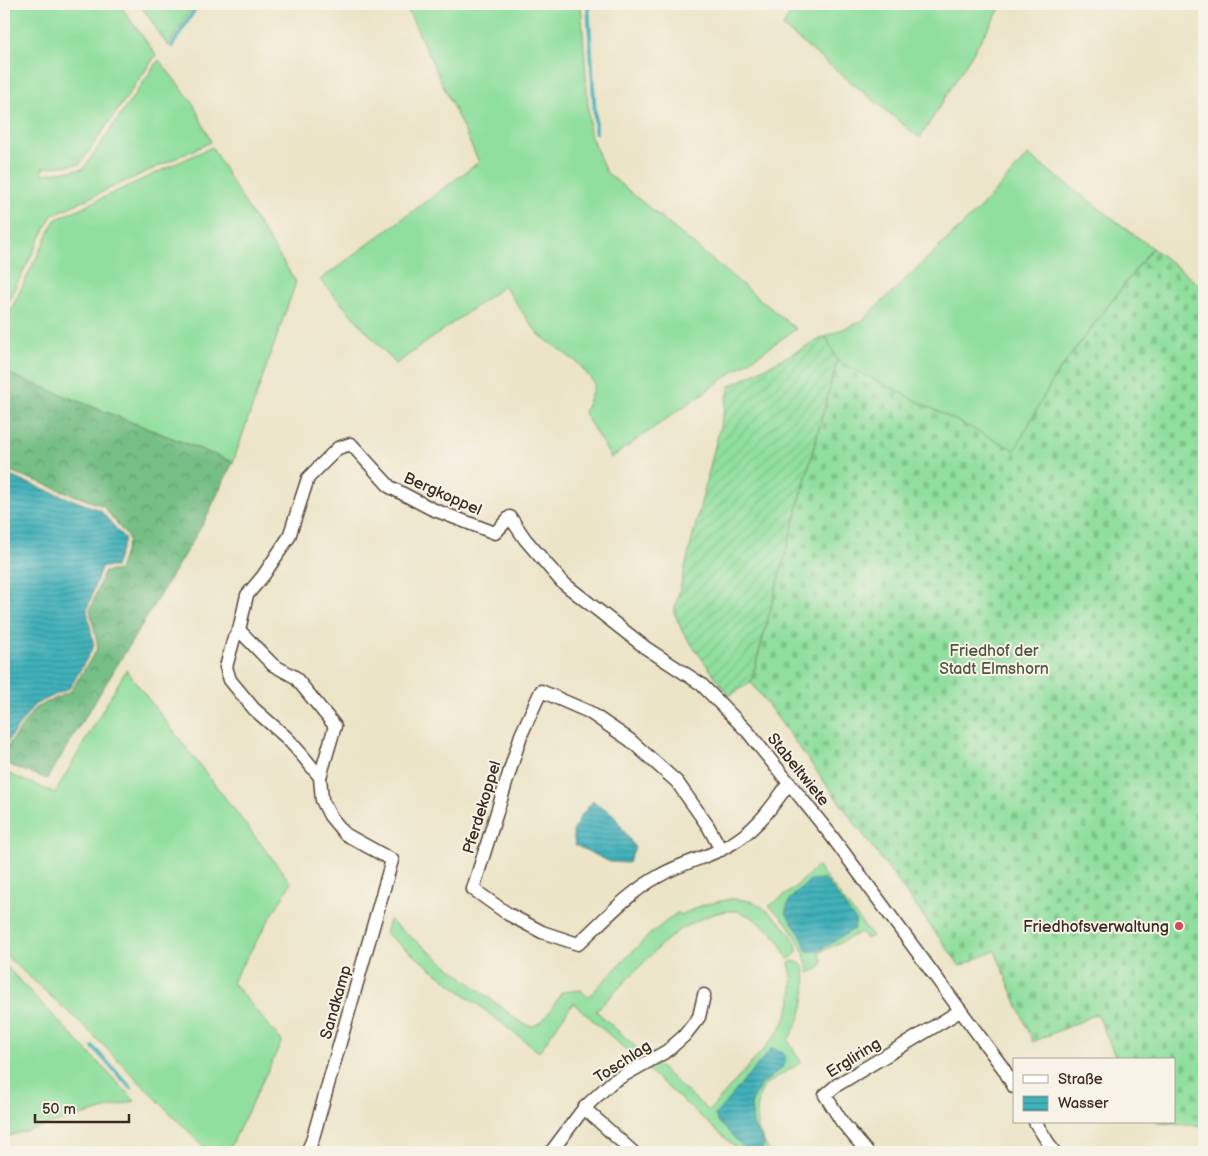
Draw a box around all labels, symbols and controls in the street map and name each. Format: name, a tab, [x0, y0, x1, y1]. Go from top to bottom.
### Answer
street label: Bergkoppel	[400, 469, 484, 520]
park label: Friedhof der Stadt Elmshorn	[939, 642, 1049, 679]
street label: Stabeltwiete	[763, 730, 833, 811]
street label: Pferdekoppel	[459, 759, 506, 856]
place label: Friedhofsverwaltung	[1023, 918, 1169, 937]
marker: Friedhofsverwaltung	[1173, 920, 1185, 932]
street label: Sandkamp	[317, 963, 356, 1042]
street label: Ergliring	[823, 1034, 884, 1082]
street label: Toschlag	[591, 1037, 655, 1088]
legend	[1013, 1058, 1176, 1124]
text: Straße	[1058, 1070, 1103, 1089]
scale bar	[35, 1091, 129, 1123]
text: Wasser	[1058, 1094, 1109, 1113]
text: 50 m	[42, 1100, 76, 1119]

